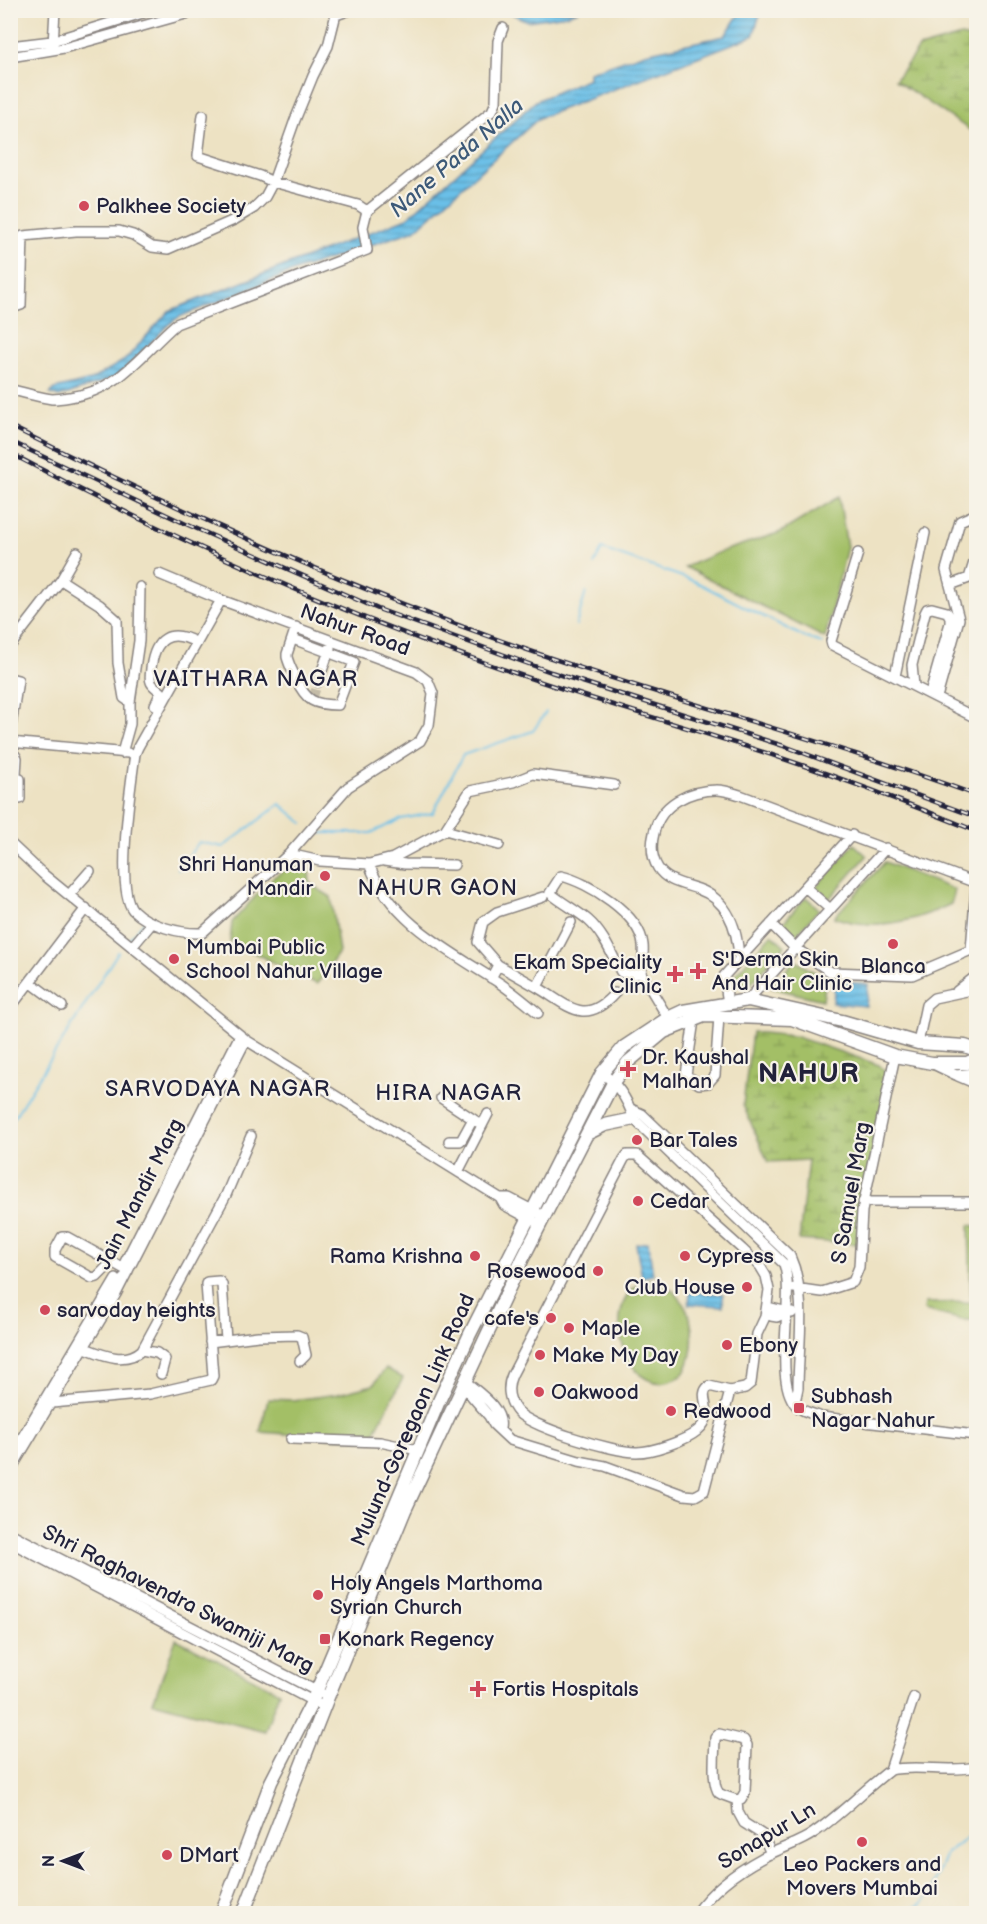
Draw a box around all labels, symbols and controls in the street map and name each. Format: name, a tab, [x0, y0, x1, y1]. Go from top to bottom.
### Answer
water label: Nane Pada Nalla	[384, 92, 530, 224]
place label: Palkhee Society	[96, 194, 247, 219]
marker: Palkhee Society	[77, 199, 91, 213]
street label: Nahur Road	[297, 599, 413, 661]
district label: VAITHARA NAGAR	[153, 666, 359, 693]
place label: Shri Hanuman Mandir	[179, 852, 313, 901]
marker: Shri Hanuman Mandir	[318, 869, 332, 883]
district label: NAHUR GAON	[357, 875, 519, 902]
place label: Mumbai Public School Nahur Village	[186, 935, 383, 984]
marker: Blanca	[886, 937, 900, 951]
place label: S'Derma Skin And Hair Clinic	[712, 947, 852, 996]
place label: Ekam Speciality Clinic	[513, 950, 663, 999]
marker: Mumbai Public School Nahur Village	[167, 952, 181, 966]
place label: Blanca	[860, 954, 926, 979]
marker: S'Derma Skin And Hair Clinic	[689, 962, 707, 980]
marker: Ekam Speciality Clinic	[666, 965, 684, 983]
place label: Dr. Kaushal Malhan	[642, 1045, 749, 1094]
district label: NAHUR	[758, 1058, 860, 1090]
marker: Dr. Kaushal Malhan	[619, 1060, 637, 1078]
district label: SARVODAYA NAGAR	[105, 1076, 331, 1103]
district label: HIRA NAGAR	[375, 1080, 523, 1107]
street label: Jain Mandir Marg	[91, 1114, 189, 1274]
street label: S Samuel Marg	[826, 1120, 876, 1266]
place label: Bar Tales	[649, 1128, 738, 1153]
marker: Bar Tales	[630, 1133, 644, 1147]
place label: Cedar	[650, 1189, 709, 1214]
marker: Cedar	[631, 1194, 645, 1208]
place label: Rama Krishna	[329, 1244, 463, 1269]
place label: Cypress	[697, 1244, 774, 1269]
marker: Rama Krishna	[468, 1249, 482, 1263]
marker: Cypress	[678, 1249, 692, 1263]
place label: Rosewood	[486, 1259, 586, 1284]
marker: Rosewood	[591, 1264, 605, 1278]
place label: Club House	[625, 1275, 735, 1300]
marker: Club House	[740, 1280, 754, 1294]
street label: Mulund-Goregaon Link Road	[346, 1290, 480, 1550]
place label: sarvoday heights	[57, 1298, 216, 1323]
marker: sarvoday heights	[38, 1303, 52, 1317]
place label: cafe's	[484, 1306, 539, 1331]
marker: cafe's	[544, 1311, 558, 1325]
place label: Maple	[581, 1316, 640, 1341]
marker: Maple	[562, 1321, 576, 1335]
place label: Ebony	[739, 1333, 798, 1358]
marker: Ebony	[720, 1338, 734, 1352]
place label: Make My Day	[552, 1343, 679, 1368]
marker: Make My Day	[533, 1348, 547, 1362]
place label: Oakwood	[551, 1380, 639, 1405]
place label: Subhash Nagar Nahur	[811, 1384, 935, 1433]
marker: Oakwood	[532, 1385, 546, 1399]
place label: Redwood	[683, 1399, 771, 1424]
marker: Subhash Nagar Nahur	[792, 1401, 806, 1415]
marker: Redwood	[664, 1404, 678, 1418]
street label: Shri Raghavendra Swamiji Marg	[38, 1520, 318, 1678]
place label: Holy Angels Marthoma Syrian Church	[330, 1571, 543, 1620]
marker: Holy Angels Marthoma Syrian Church	[311, 1588, 325, 1602]
place label: Konark Regency	[337, 1627, 494, 1652]
marker: Konark Regency	[318, 1632, 332, 1646]
place label: Fortis Hospitals	[492, 1677, 639, 1702]
marker: Fortis Hospitals	[469, 1680, 487, 1698]
street label: Sonapur Ln	[714, 1797, 820, 1875]
north arrow	[33, 1831, 93, 1891]
marker: Leo Packers and Movers Mumbai	[855, 1835, 869, 1849]
place label: DMart	[179, 1843, 239, 1868]
marker: DMart	[160, 1848, 174, 1862]
place label: Leo Packers and Movers Mumbai	[783, 1852, 941, 1901]
text: N	[40, 1855, 59, 1867]

